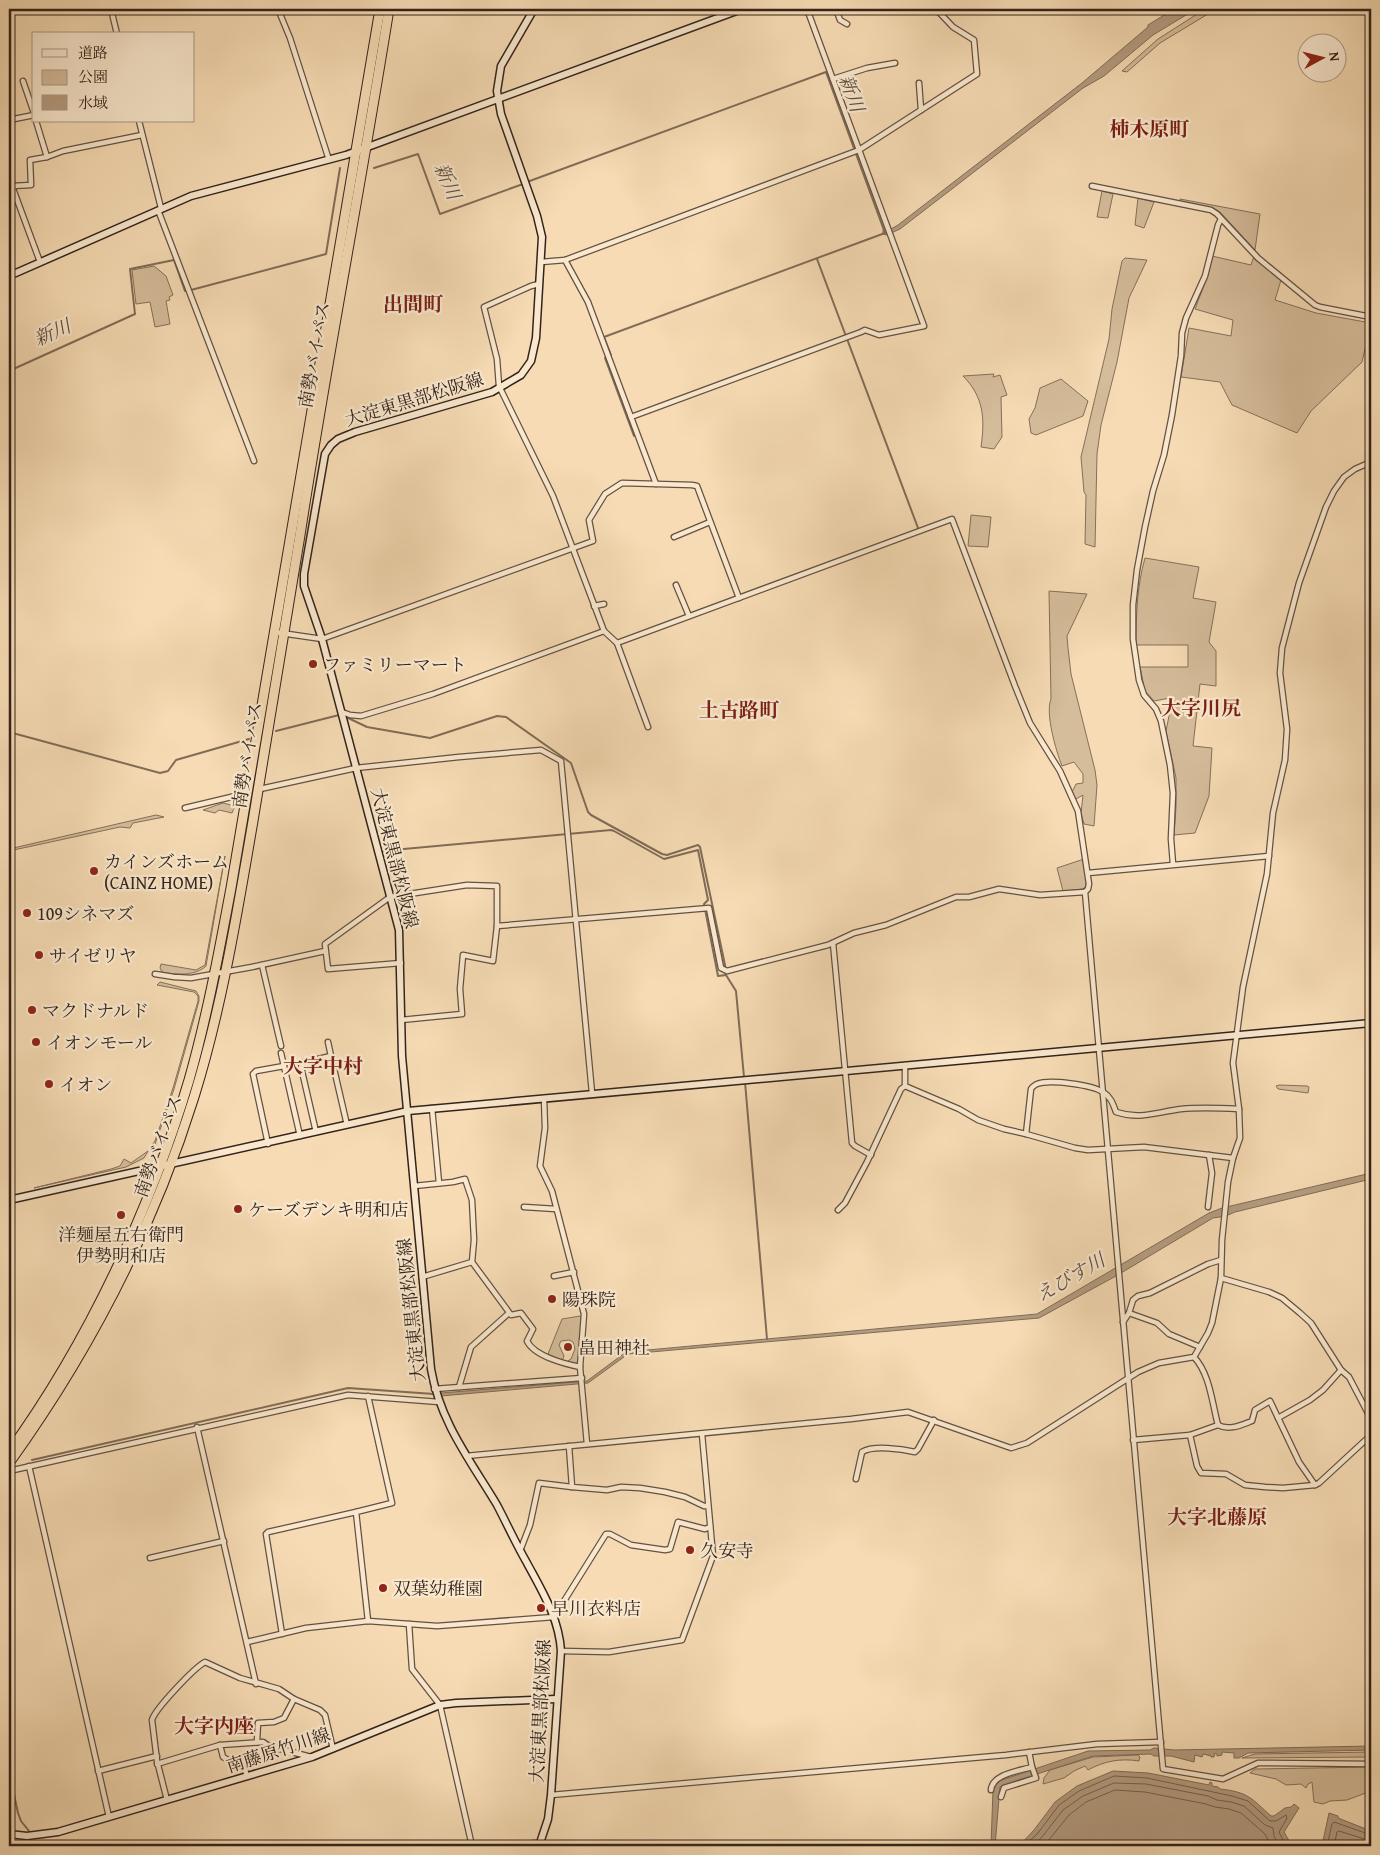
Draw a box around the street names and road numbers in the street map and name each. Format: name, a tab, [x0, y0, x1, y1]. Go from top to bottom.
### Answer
street label: 南勢バイパス	[291, 300, 337, 410]
street label: 大淀東黒部松阪線	[341, 365, 487, 433]
street label: 南勢バイパス	[225, 700, 269, 810]
street label: 大淀東黒部松阪線	[364, 785, 426, 931]
street label: 南勢バイパス	[127, 1091, 189, 1201]
street label: 大淀東黒部松阪線	[390, 1237, 432, 1383]
street label: 大淀東黒部松阪線	[523, 1638, 557, 1784]
street label: 南藤原竹川線	[222, 1720, 334, 1780]

